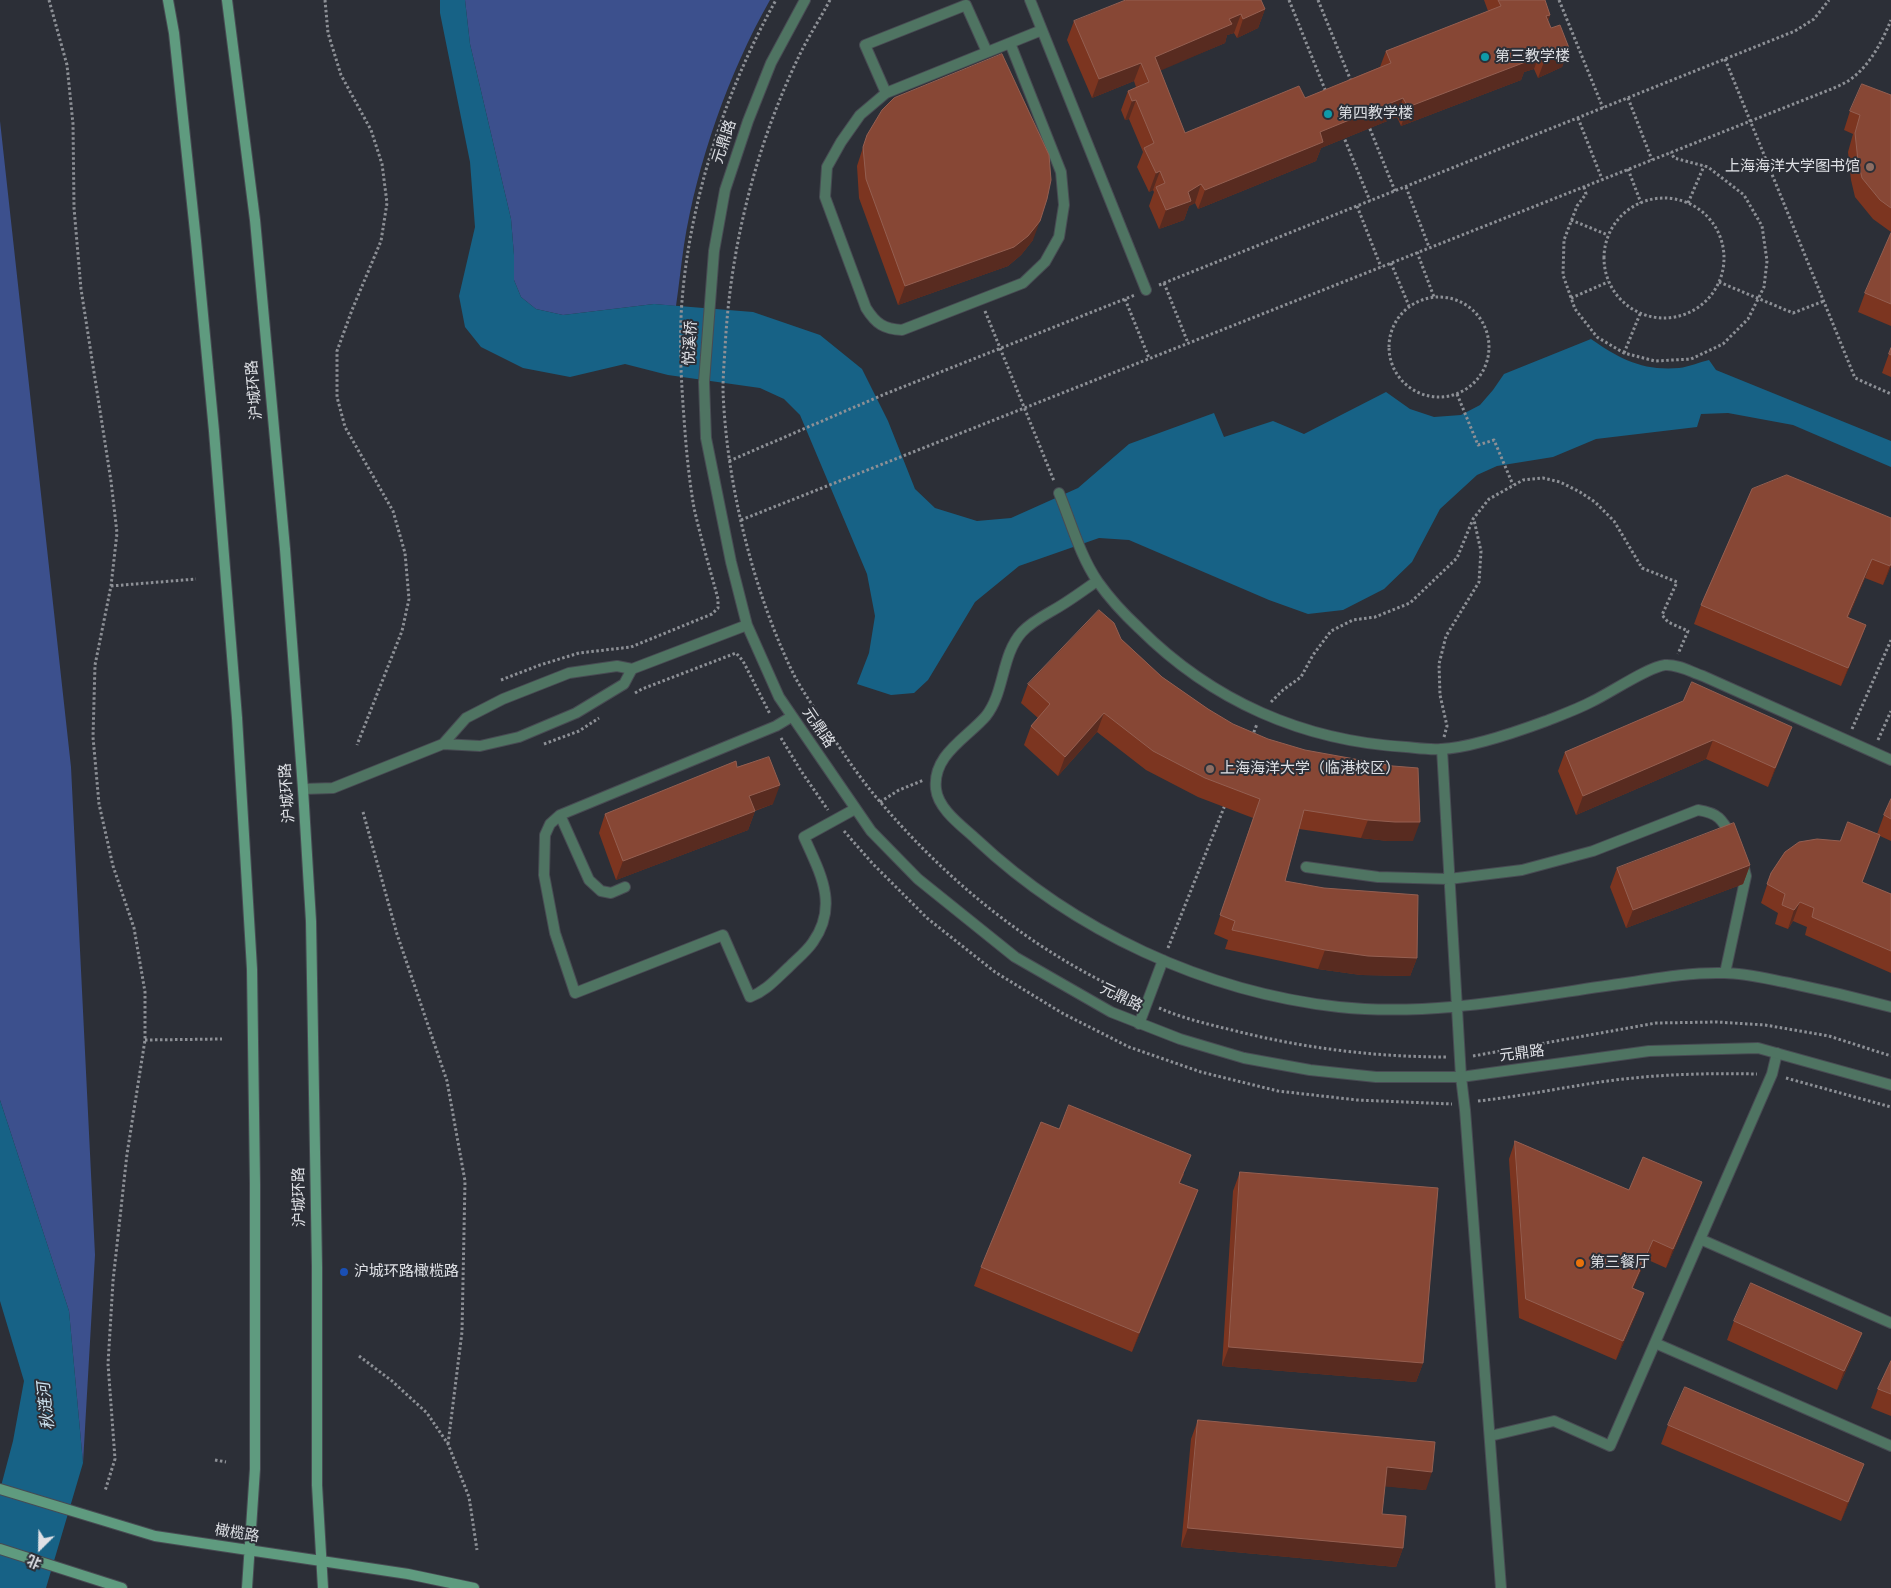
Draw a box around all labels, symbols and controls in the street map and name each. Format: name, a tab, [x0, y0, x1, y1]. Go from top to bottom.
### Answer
place label: 第三教学楼	[1495, 48, 1570, 66]
marker: 第三教学楼	[1479, 51, 1491, 63]
place label: 第四教学楼	[1338, 105, 1413, 123]
marker: 第四教学楼	[1322, 108, 1334, 120]
street label: 元鼎路	[709, 118, 741, 166]
place label: 上海海洋大学图书馆	[1725, 158, 1860, 176]
marker: 上海海洋大学图书馆	[1864, 161, 1876, 173]
street label: 悦溪桥	[681, 320, 701, 366]
street label: 沪城环路	[243, 359, 267, 421]
street label: 元鼎路	[798, 704, 838, 752]
place label: 上海海洋大学（临港校区）	[1220, 760, 1400, 778]
street label: 沪城环路	[277, 762, 299, 824]
marker: 上海海洋大学（临港校区）	[1204, 763, 1216, 775]
street label: 元鼎路	[1097, 980, 1145, 1016]
street label: 元鼎路	[1499, 1042, 1545, 1066]
street label: 沪城环路	[290, 1167, 310, 1227]
place label: 第三餐厅	[1590, 1254, 1650, 1272]
marker: 第三餐厅	[1574, 1257, 1586, 1269]
place label: 沪城环路橄榄路	[354, 1263, 459, 1281]
marker: 沪城环路橄榄路	[338, 1266, 350, 1278]
water label: 秋涟河	[35, 1381, 59, 1431]
street label: 橄榄路	[213, 1522, 261, 1546]
north arrow	[15, 1523, 65, 1573]
text: 北	[24, 1550, 44, 1574]

